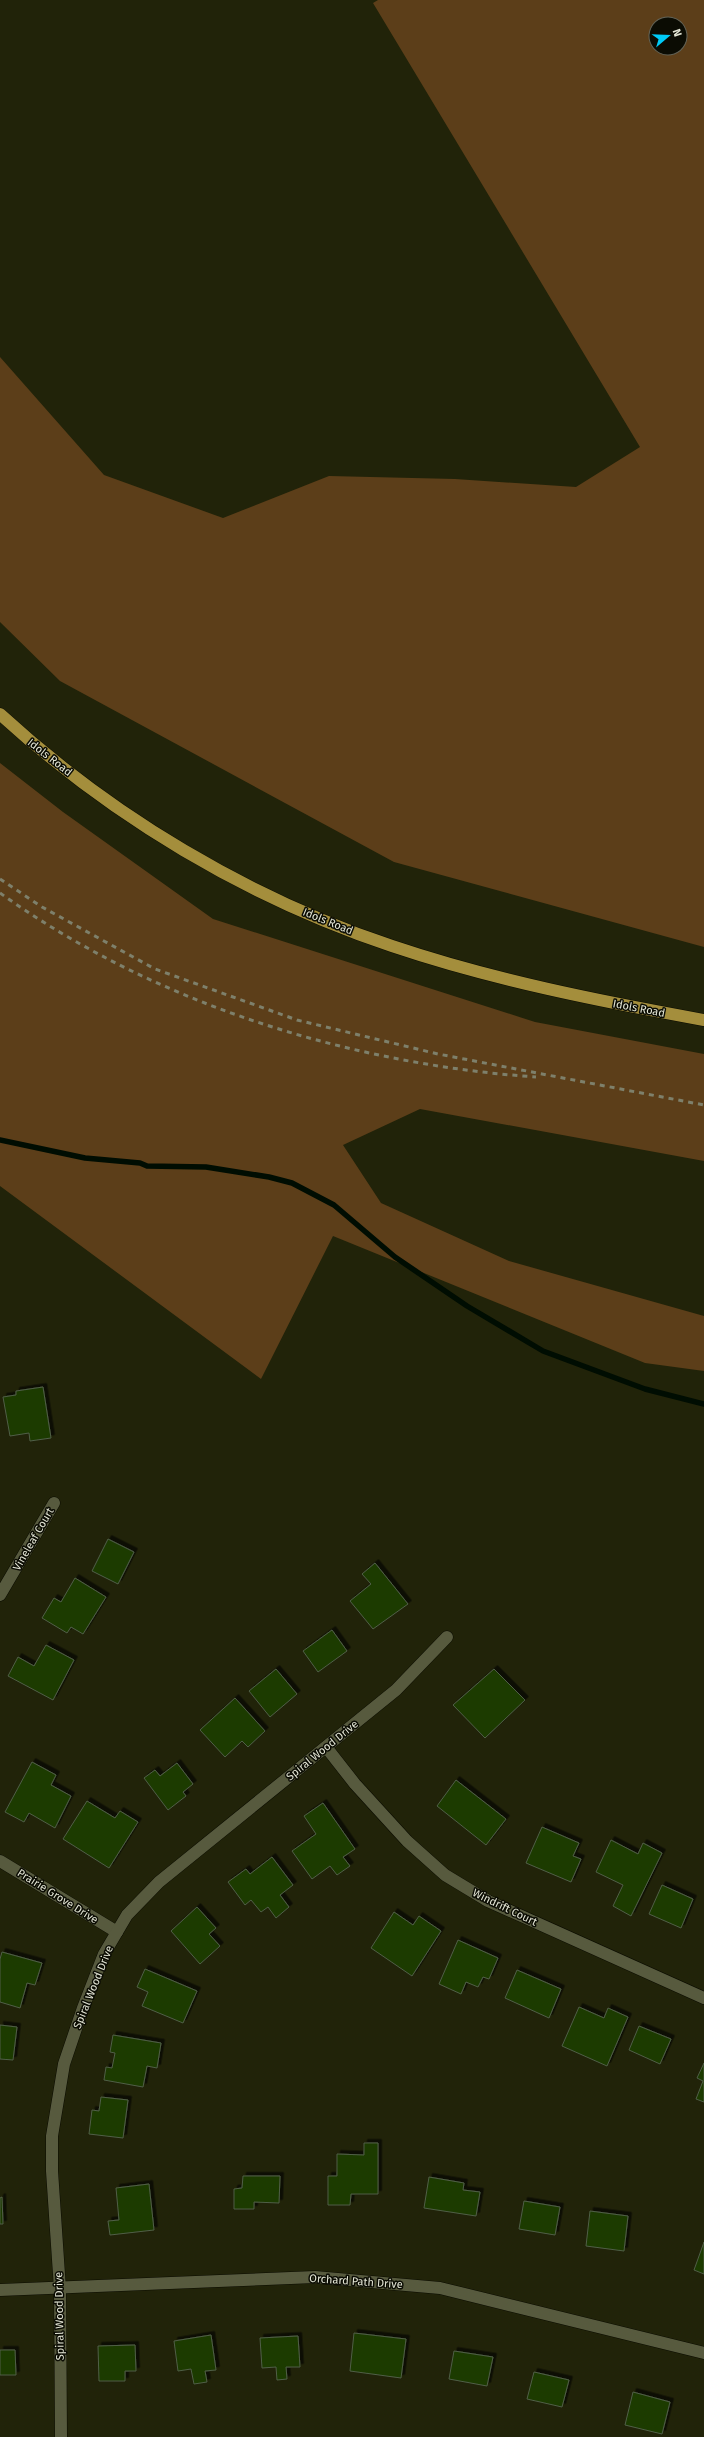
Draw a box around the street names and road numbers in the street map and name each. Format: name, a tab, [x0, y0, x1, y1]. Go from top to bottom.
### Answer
street label: Idols Road	[25, 736, 75, 779]
street label: Idols Road	[301, 906, 355, 937]
street label: Idols Road	[612, 997, 666, 1020]
street label: Vineleaf Court	[10, 1506, 57, 1573]
street label: Spiral Wood Drive	[284, 1717, 361, 1783]
street label: Prairie Grove Drive	[15, 1866, 100, 1926]
street label: Windrift Court	[470, 1886, 539, 1929]
street label: Spiral Wood Drive	[71, 1944, 116, 2031]
street label: Spiral Wood Drive	[52, 2272, 67, 2360]
street label: Orchard Path Drive	[309, 2272, 403, 2291]

